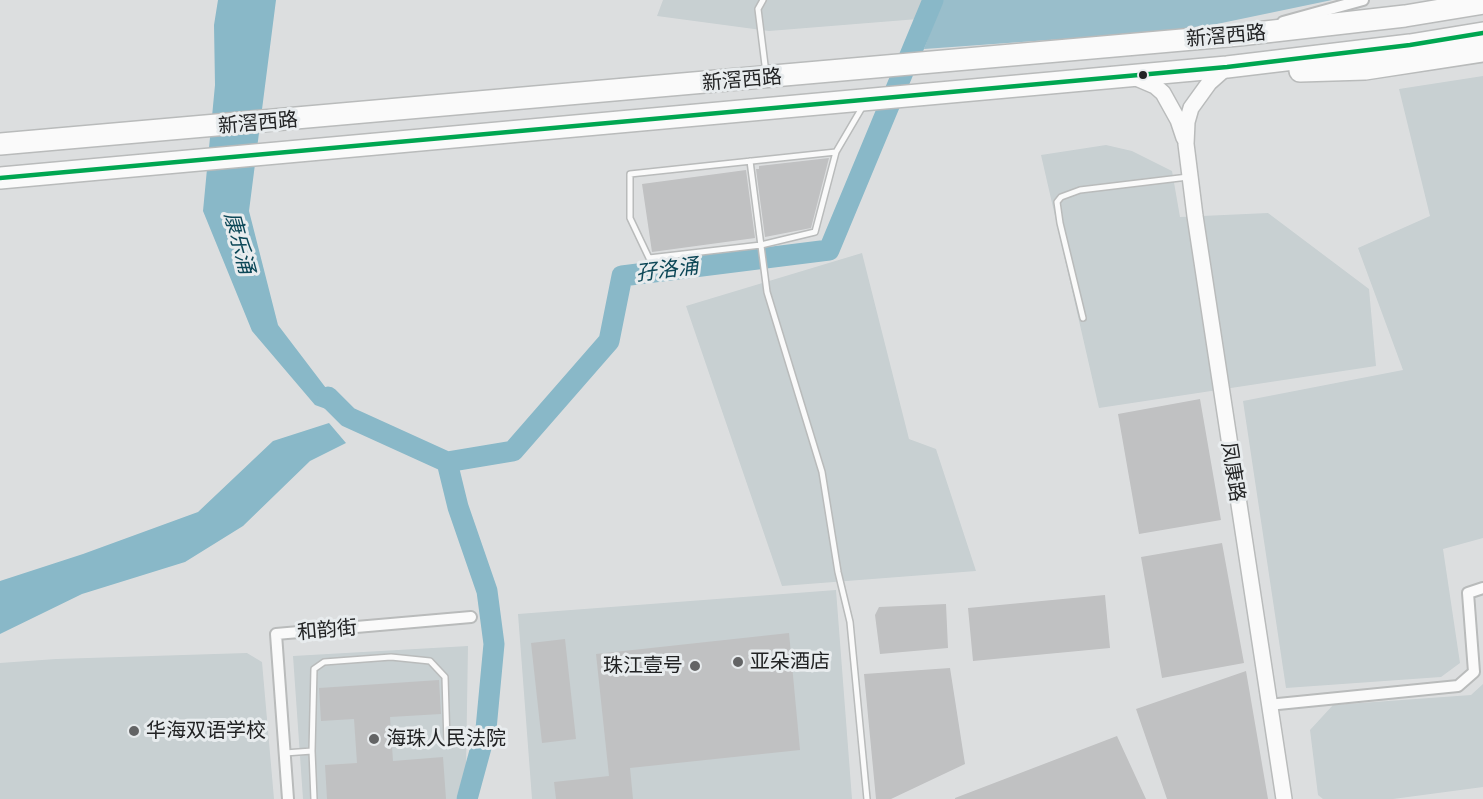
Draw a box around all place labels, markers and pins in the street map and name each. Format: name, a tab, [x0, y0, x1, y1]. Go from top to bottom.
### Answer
unlabelled marker	[1137, 69, 1149, 81]
place label: 亚朵酒店	[750, 650, 830, 674]
place label: 珠江壹号	[603, 654, 683, 678]
marker: 亚朵酒店	[731, 655, 745, 669]
marker: 珠江壹号	[688, 659, 702, 673]
place label: 华海双语学校	[146, 719, 266, 743]
marker: 华海双语学校	[127, 724, 141, 738]
place label: 海珠人民法院	[386, 727, 506, 751]
marker: 海珠人民法院	[367, 732, 381, 746]

